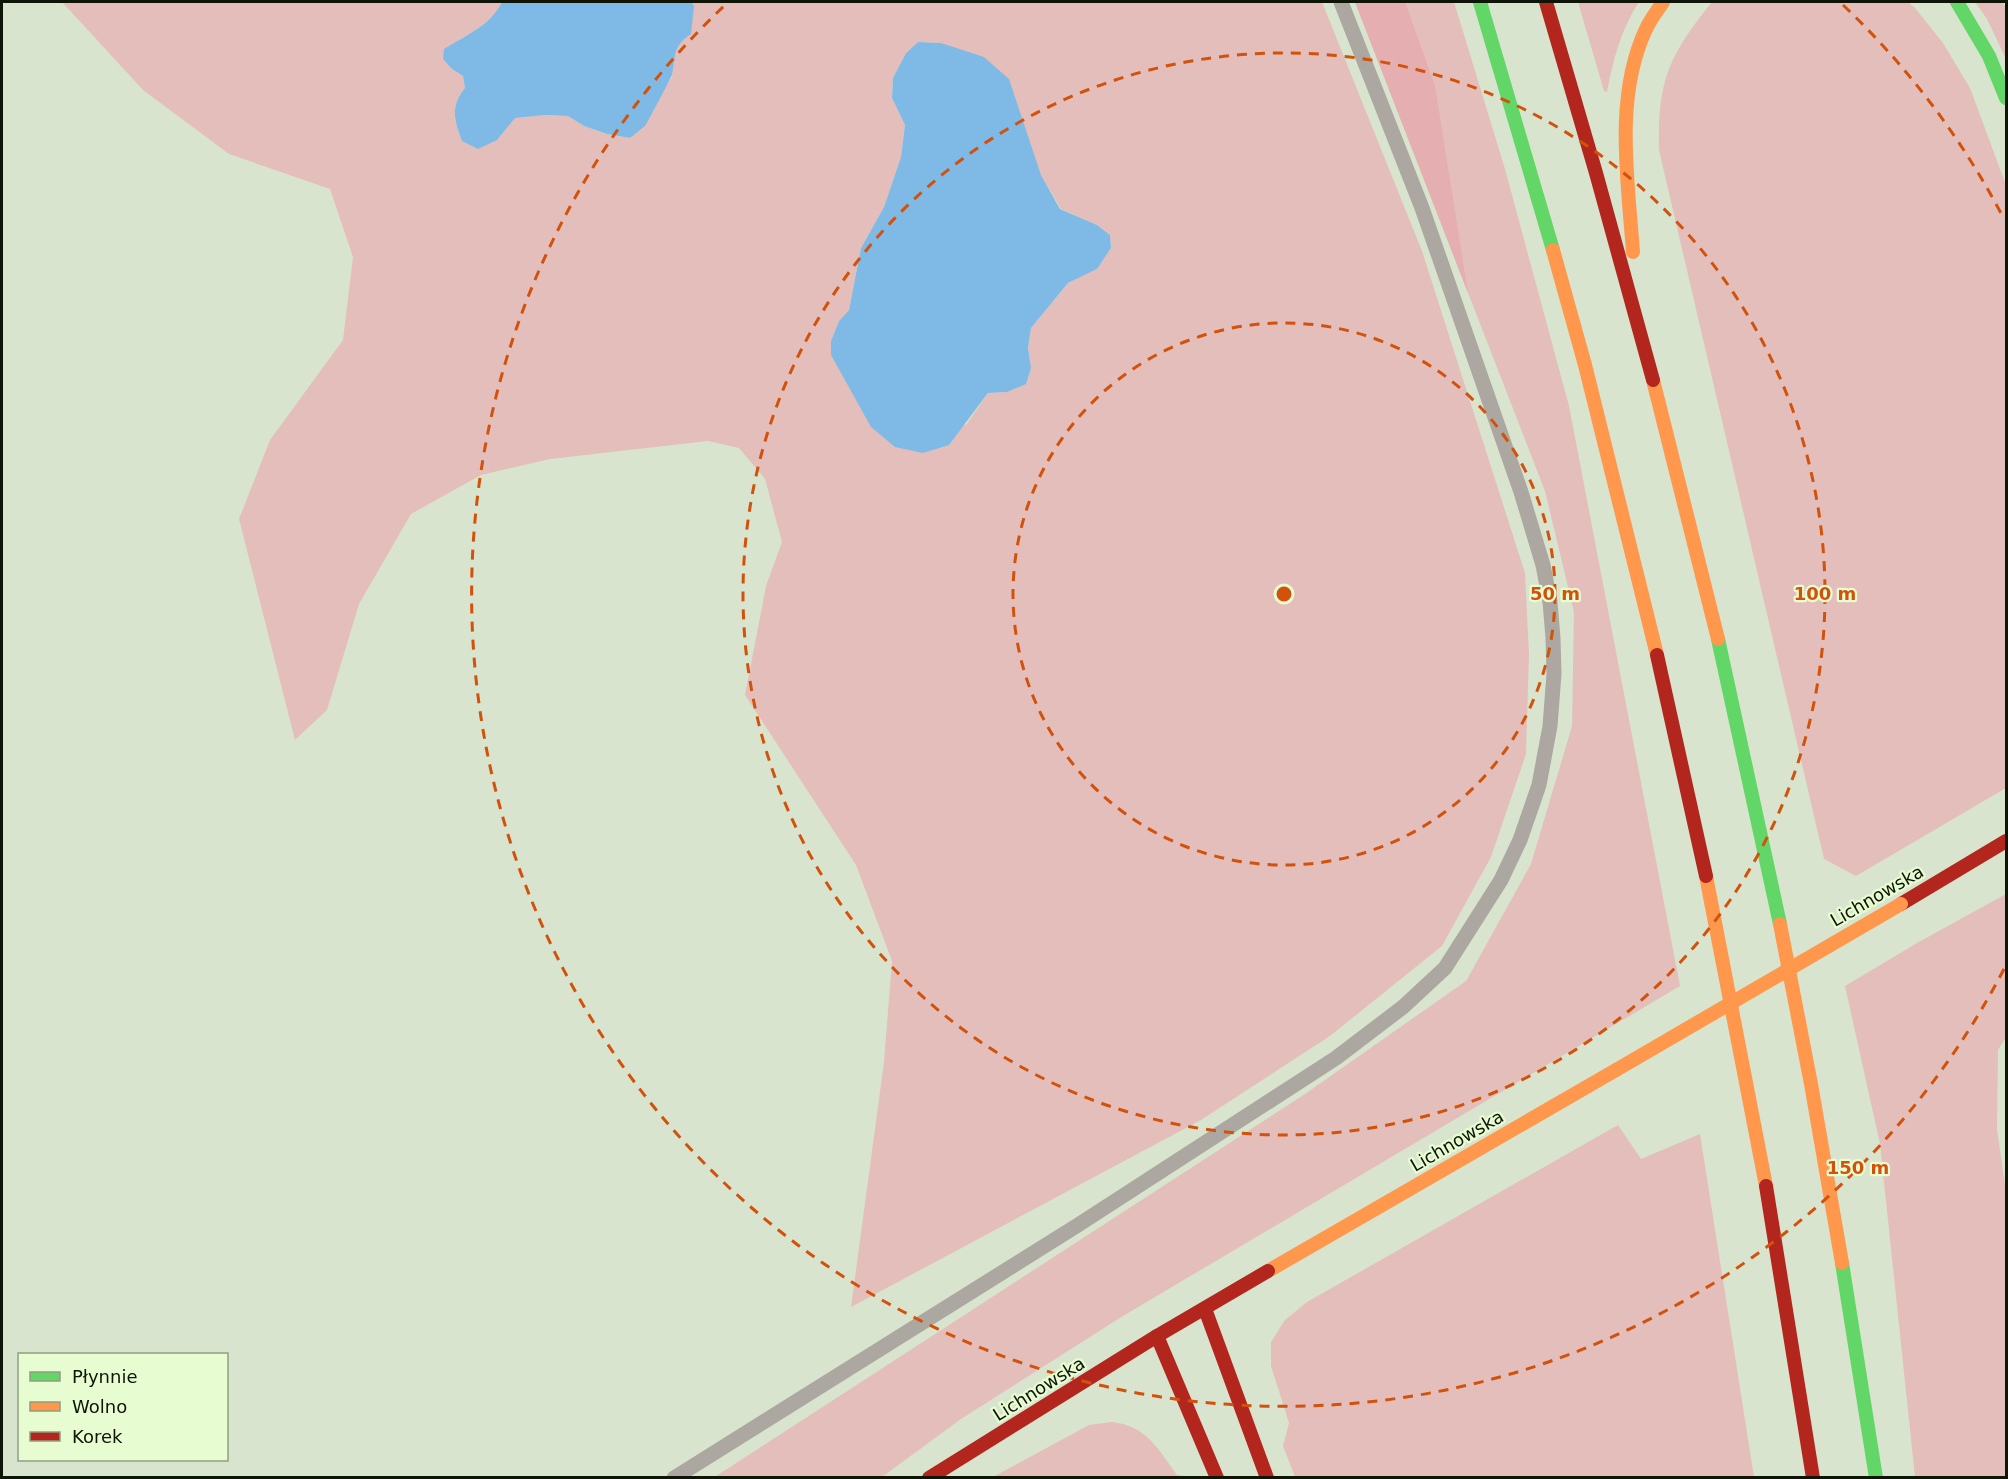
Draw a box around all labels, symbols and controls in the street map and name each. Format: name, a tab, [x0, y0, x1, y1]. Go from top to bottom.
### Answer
text: 50 m	[1530, 583, 1580, 604]
text: 100 m	[1794, 583, 1856, 604]
centre of rings	[1274, 584, 1294, 604]
street label: Lichnowska	[1826, 860, 1927, 931]
street label: Lichnowska	[1406, 1105, 1507, 1176]
text: 150 m	[1827, 1157, 1889, 1178]
street label: Lichnowska	[989, 1352, 1088, 1425]
legend	[18, 1353, 228, 1461]
text: Płynnie	[72, 1366, 138, 1387]
text: Wolno	[72, 1396, 127, 1417]
text: Korek	[72, 1426, 123, 1447]

